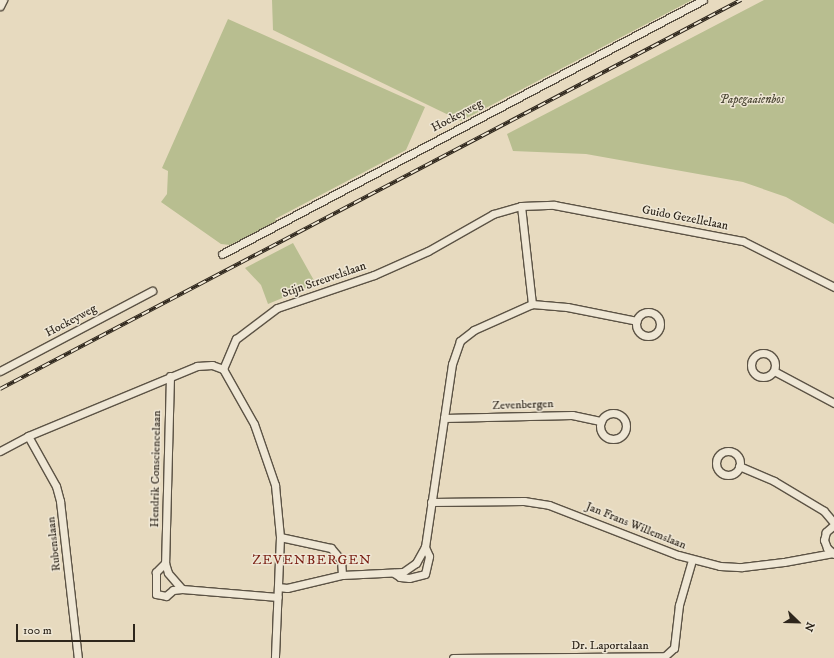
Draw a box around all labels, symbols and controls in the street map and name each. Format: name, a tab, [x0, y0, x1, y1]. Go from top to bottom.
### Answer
park label: Papegaaienbos	[720, 93, 784, 107]
street label: Hockeyweg	[429, 97, 485, 135]
street label: Guido Gezellelaan	[641, 203, 729, 233]
street label: Stijn Streuvelslaan	[280, 259, 368, 301]
street label: Hockeyweg	[43, 302, 99, 340]
street label: Zevenbergen	[492, 397, 554, 413]
street label: Hendrik Consciencelaan	[148, 410, 164, 528]
street label: Jan Frans Willemslaan	[584, 499, 688, 553]
street label: Rubenslaan	[44, 516, 64, 572]
district label: ZEVENBERGEN	[252, 552, 372, 568]
north arrow	[778, 602, 818, 642]
scale bar	[18, 616, 137, 642]
text: N	[801, 620, 817, 634]
text: 100 m	[23, 623, 52, 638]
street label: Dr. Laportalaan	[571, 639, 649, 653]

